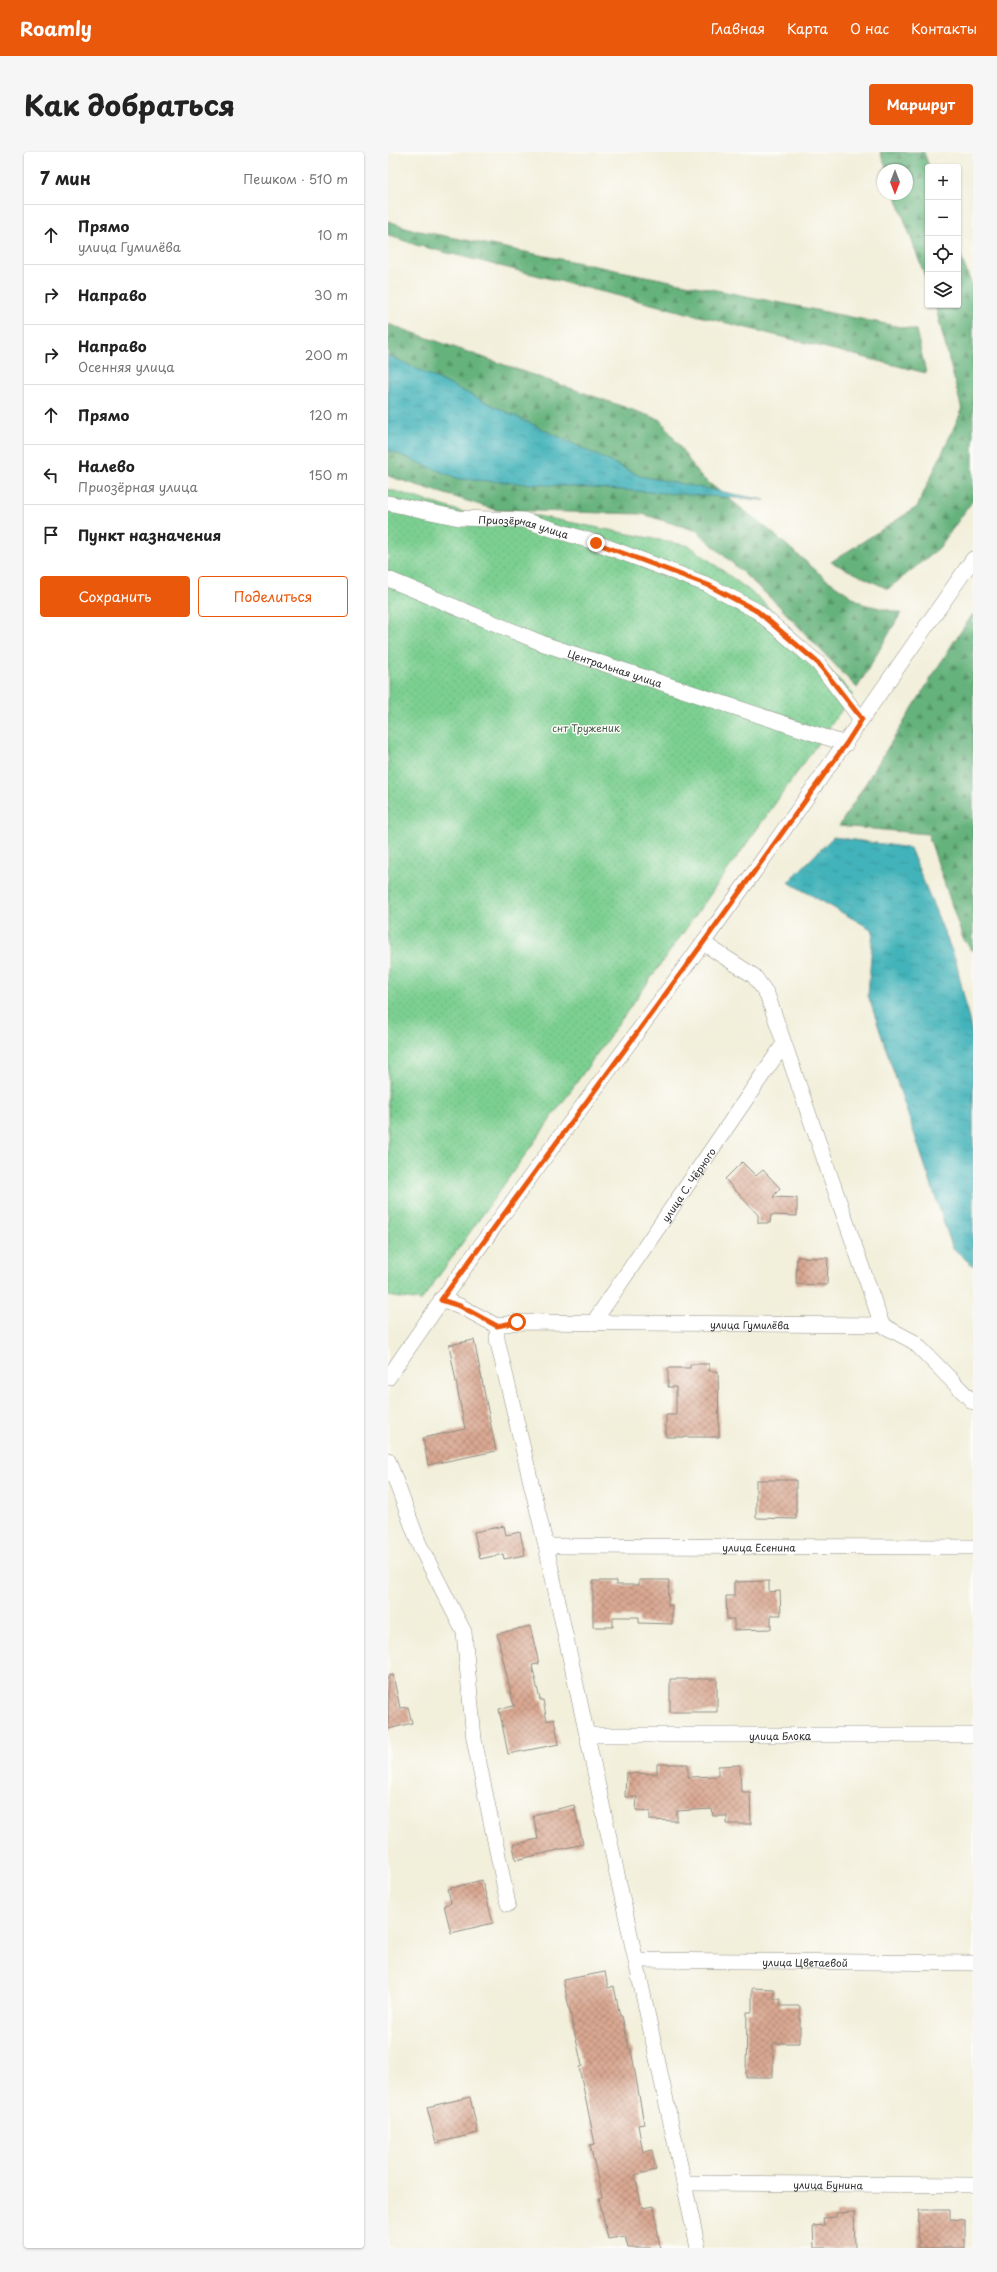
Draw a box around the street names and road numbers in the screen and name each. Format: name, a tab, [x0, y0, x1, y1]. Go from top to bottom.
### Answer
street label: Приозёрная улица	[478, 511, 571, 541]
street label: Центральная улица	[566, 645, 665, 690]
street label: улица С. Чёрного	[657, 1144, 719, 1224]
street label: улица Гумилёва	[710, 1316, 790, 1332]
street label: улица Есенина	[722, 1539, 796, 1554]
street label: улица Блока	[749, 1728, 812, 1743]
street label: улица Цветаевой	[762, 1954, 848, 1969]
street label: улица Бунина	[793, 2176, 864, 2193]

